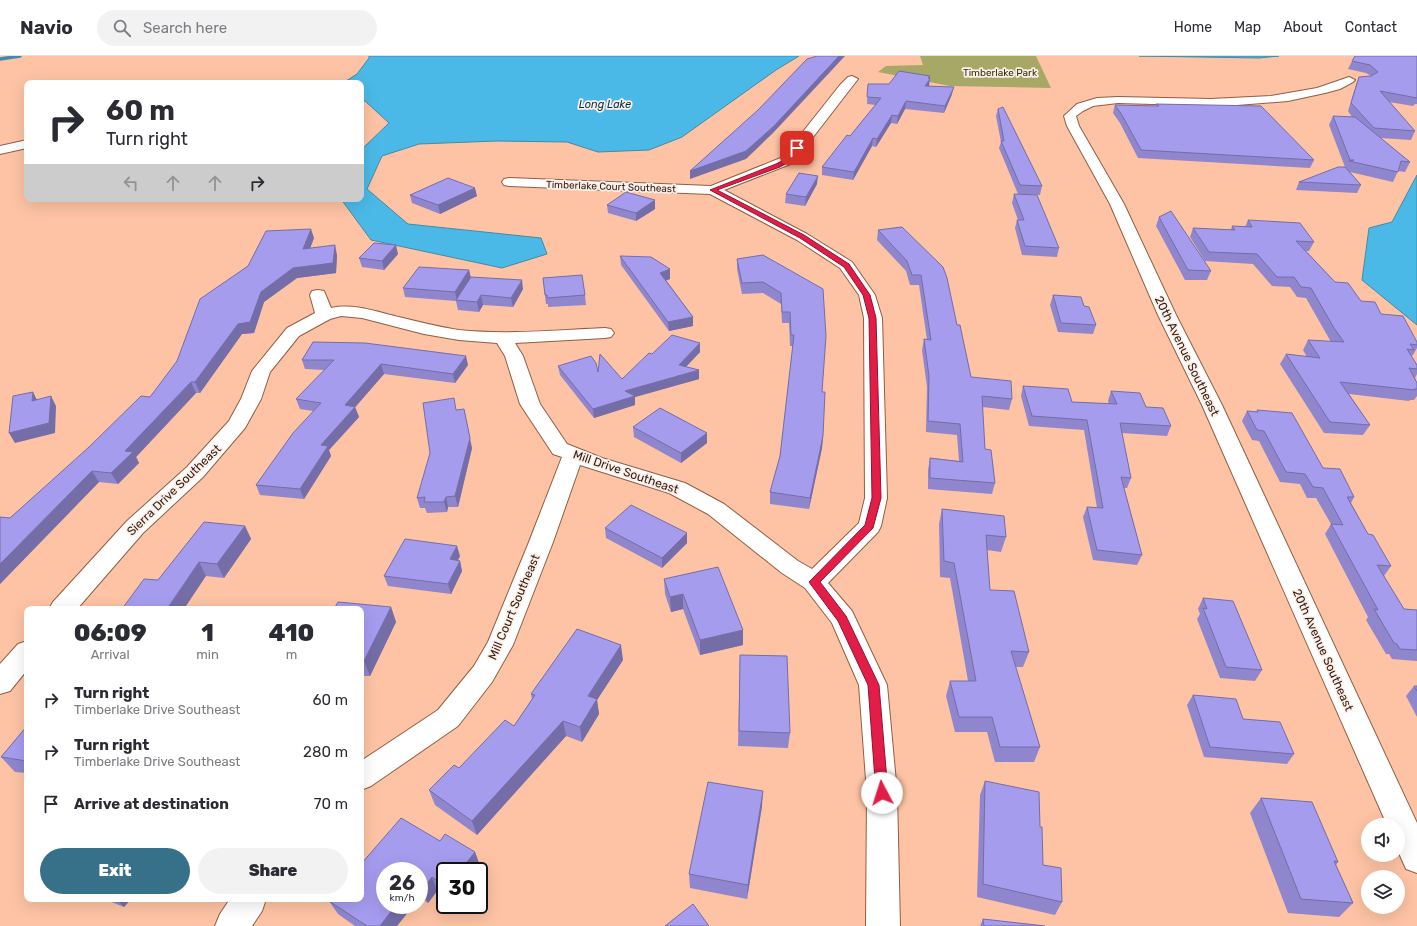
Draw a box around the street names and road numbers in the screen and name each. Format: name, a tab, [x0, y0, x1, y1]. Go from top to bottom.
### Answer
street label: Timberlake Court Southeast	[546, 179, 676, 195]
street label: 20th Avenue Southeast	[1152, 294, 1222, 419]
street label: Sierra Drive Southeast	[124, 441, 224, 539]
street label: Mill Drive Southeast	[571, 447, 681, 497]
street label: Mill Court Southeast	[485, 552, 543, 662]
street label: 20th Avenue Southeast	[1290, 587, 1356, 713]

